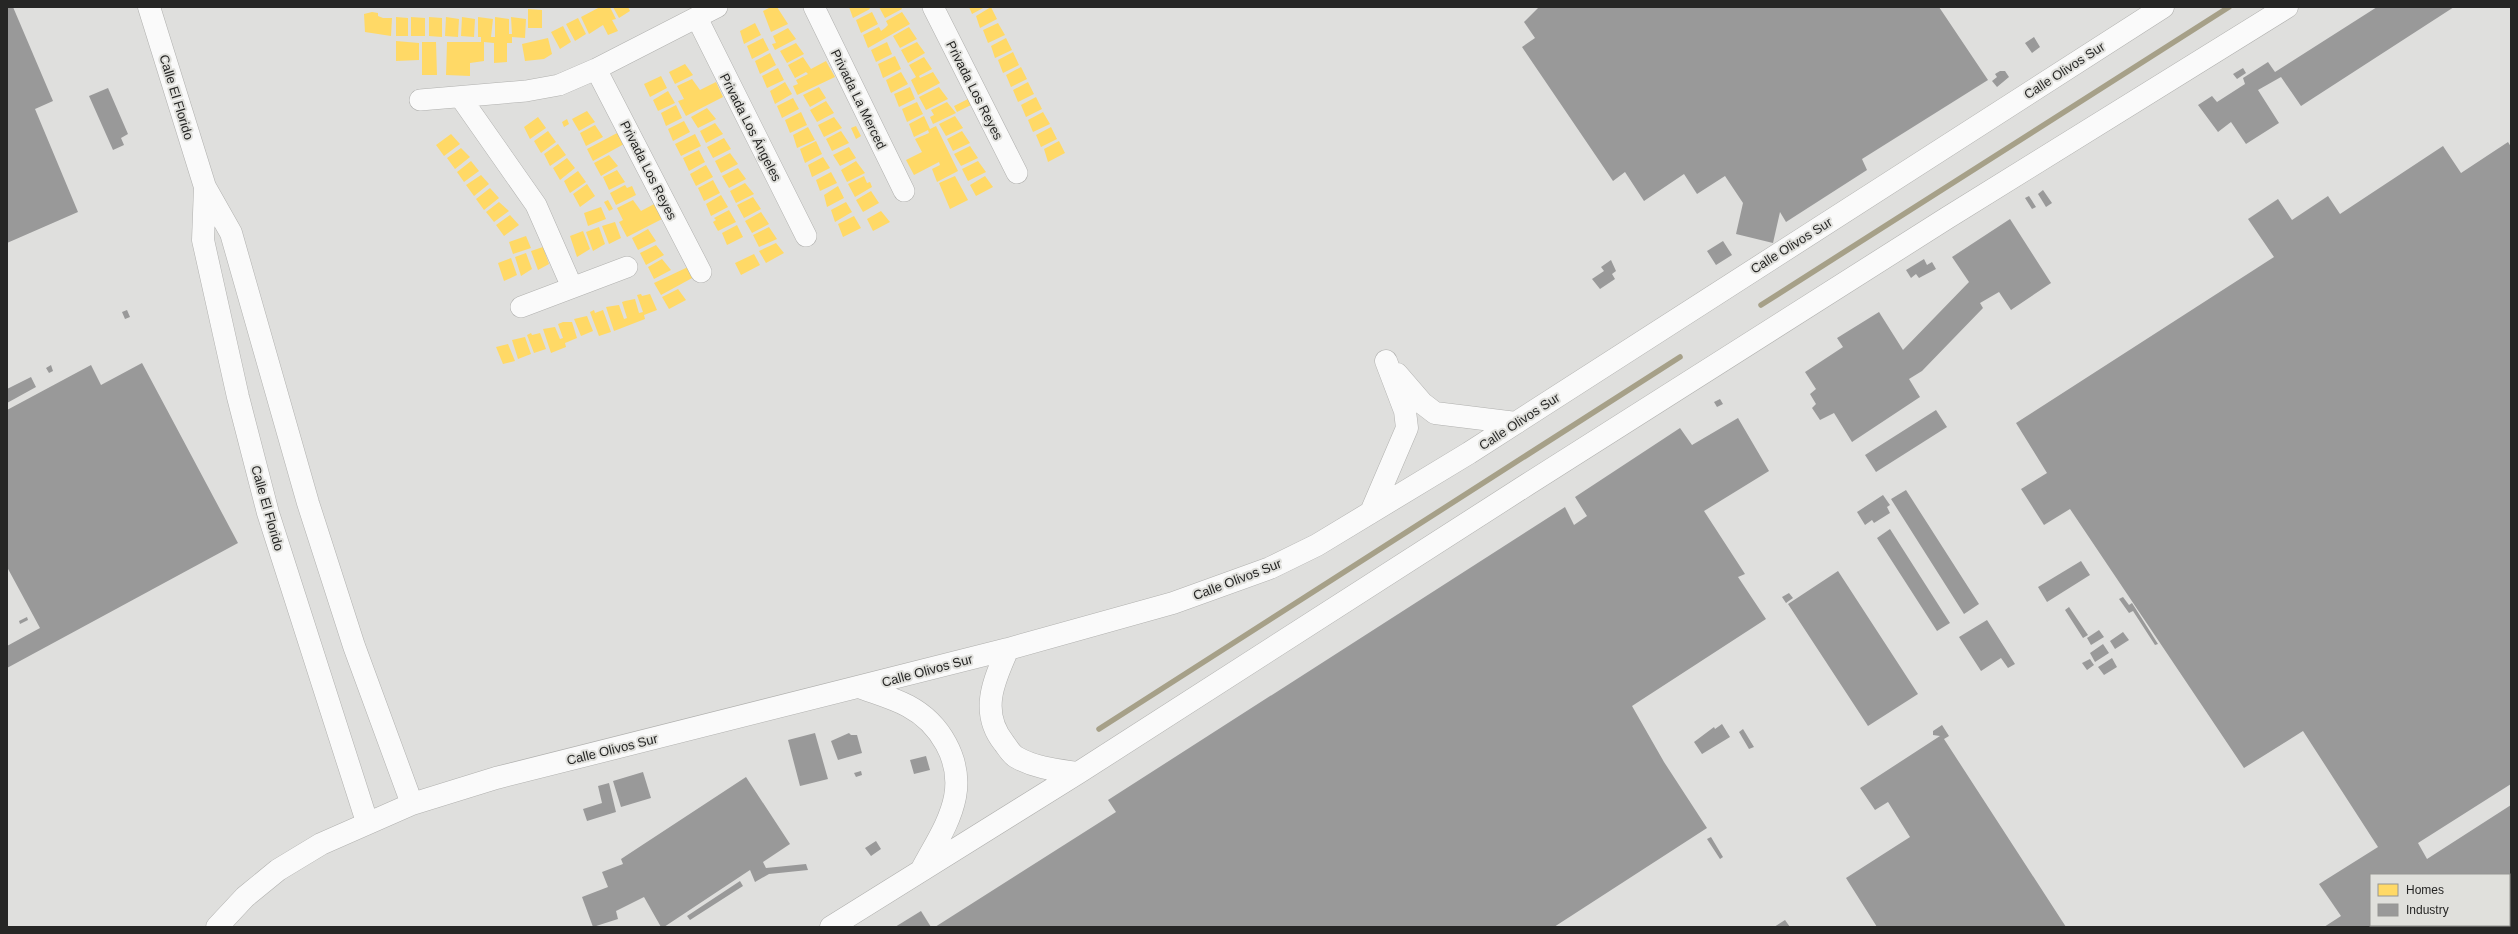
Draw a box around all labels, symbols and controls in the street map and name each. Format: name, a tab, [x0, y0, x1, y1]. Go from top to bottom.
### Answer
street label: Privada Los Reyes	[943, 38, 1006, 143]
street label: Calle Olivos Sur	[2021, 38, 2108, 102]
street label: Privada La Merced	[828, 47, 889, 152]
street label: Calle El Florido	[156, 53, 197, 141]
street label: Privada Los Ángeles	[717, 71, 785, 184]
street label: Privada Los Reyes	[617, 118, 680, 223]
street label: Calle Olivos Sur	[1748, 214, 1835, 276]
street label: Calle Olivos Sur	[1476, 389, 1563, 453]
street label: Calle El Florido	[248, 464, 287, 553]
street label: Calle Olivos Sur	[1191, 556, 1284, 603]
street label: Calle Olivos Sur	[880, 651, 975, 690]
street label: Calle Olivos Sur	[565, 731, 660, 768]
legend	[2370, 874, 2510, 926]
text: Homes	[2406, 883, 2444, 897]
text: Industry	[2406, 903, 2449, 917]

